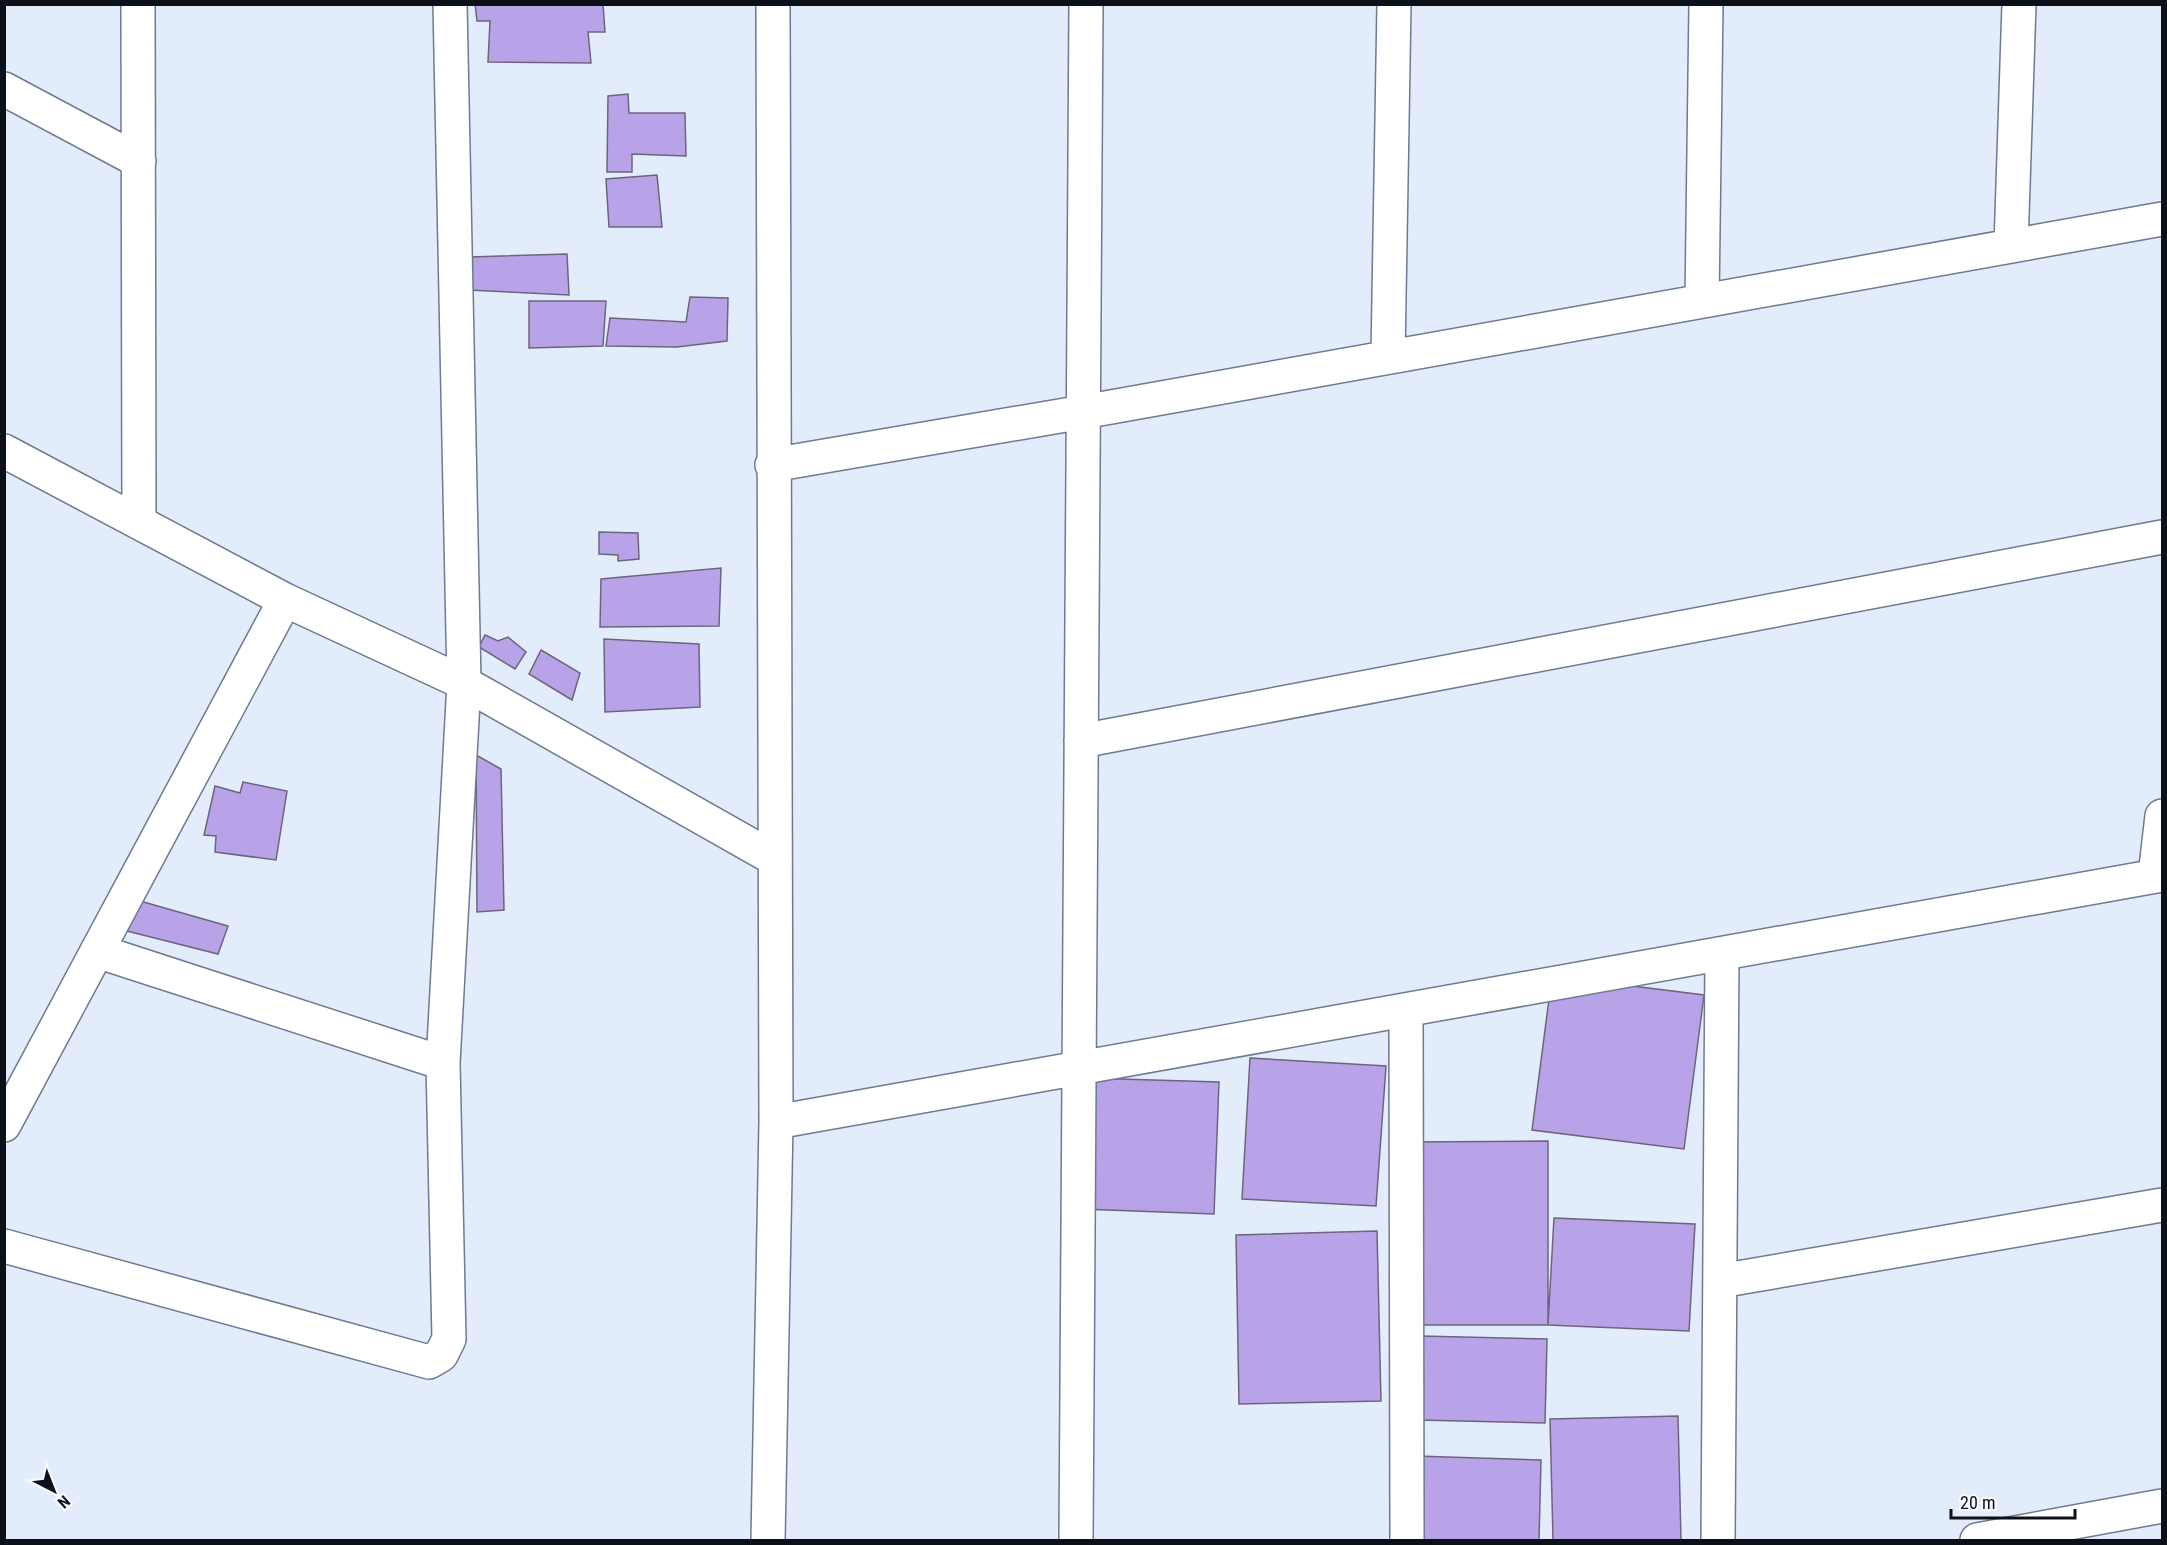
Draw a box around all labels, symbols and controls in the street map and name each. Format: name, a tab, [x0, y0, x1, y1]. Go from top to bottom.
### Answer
north arrow	[24, 1461, 84, 1521]
scale bar	[1951, 1482, 2076, 1520]
text: N	[54, 1491, 74, 1512]
text: 20 m	[1960, 1492, 1995, 1513]

